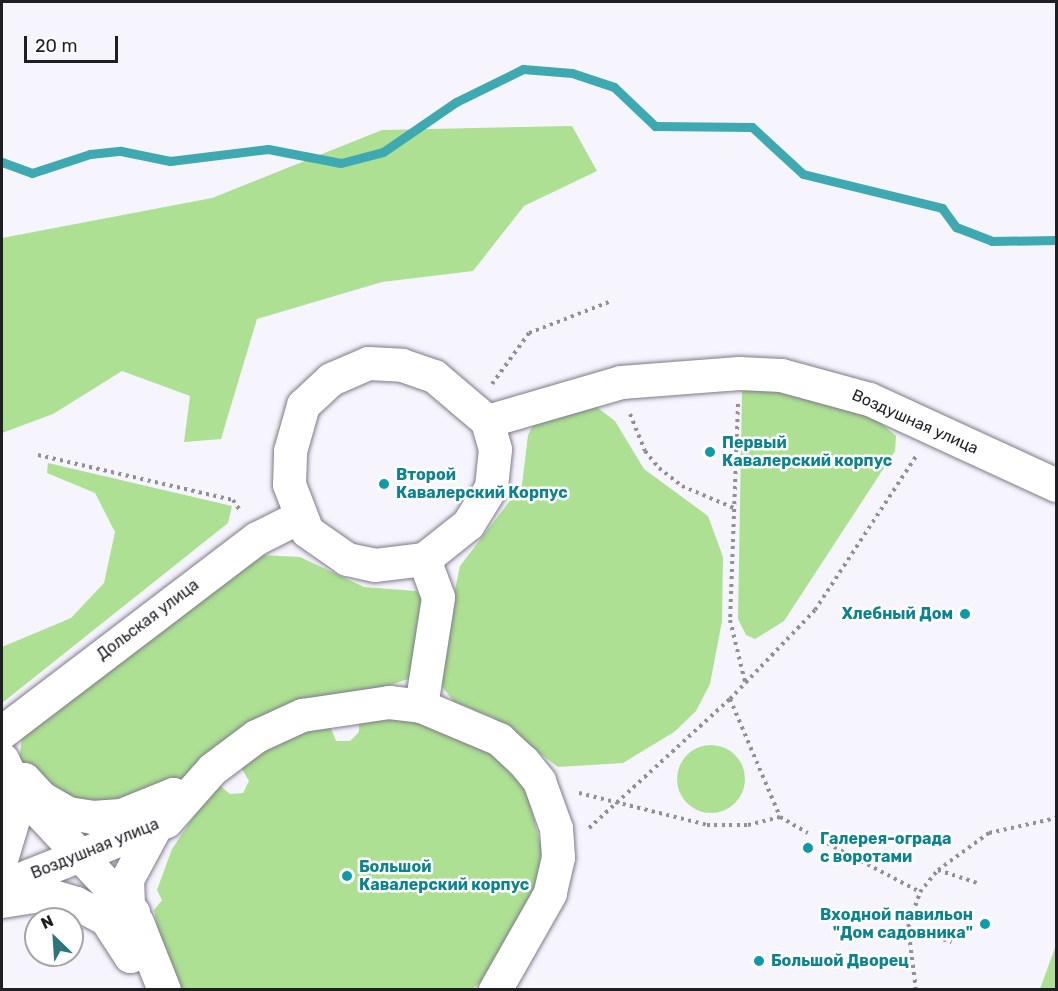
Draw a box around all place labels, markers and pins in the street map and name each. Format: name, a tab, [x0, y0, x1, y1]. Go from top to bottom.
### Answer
place label: Первый Кавалерский корпус	[722, 433, 892, 471]
marker: Первый Кавалерский корпус	[703, 445, 717, 459]
place label: Второй Кавалерский Корпус	[396, 465, 568, 503]
marker: Второй Кавалерский Корпус	[377, 477, 391, 491]
place label: Хлебный Дом	[842, 604, 953, 624]
marker: Хлебный Дом	[958, 607, 972, 621]
place label: Галерея-ограда с воротами	[820, 829, 951, 867]
marker: Галерея-ограда с воротами	[801, 841, 815, 855]
place label: Большой Кавалерский корпус	[359, 857, 529, 895]
marker: Большой Кавалерский корпус	[340, 869, 354, 883]
place label: Входной павильон "Дом садовника"	[820, 905, 973, 943]
marker: Входной павильон "Дом садовника"	[978, 917, 992, 931]
place label: Большой Дворец	[771, 951, 909, 971]
marker: Большой Дворец	[752, 954, 766, 968]

